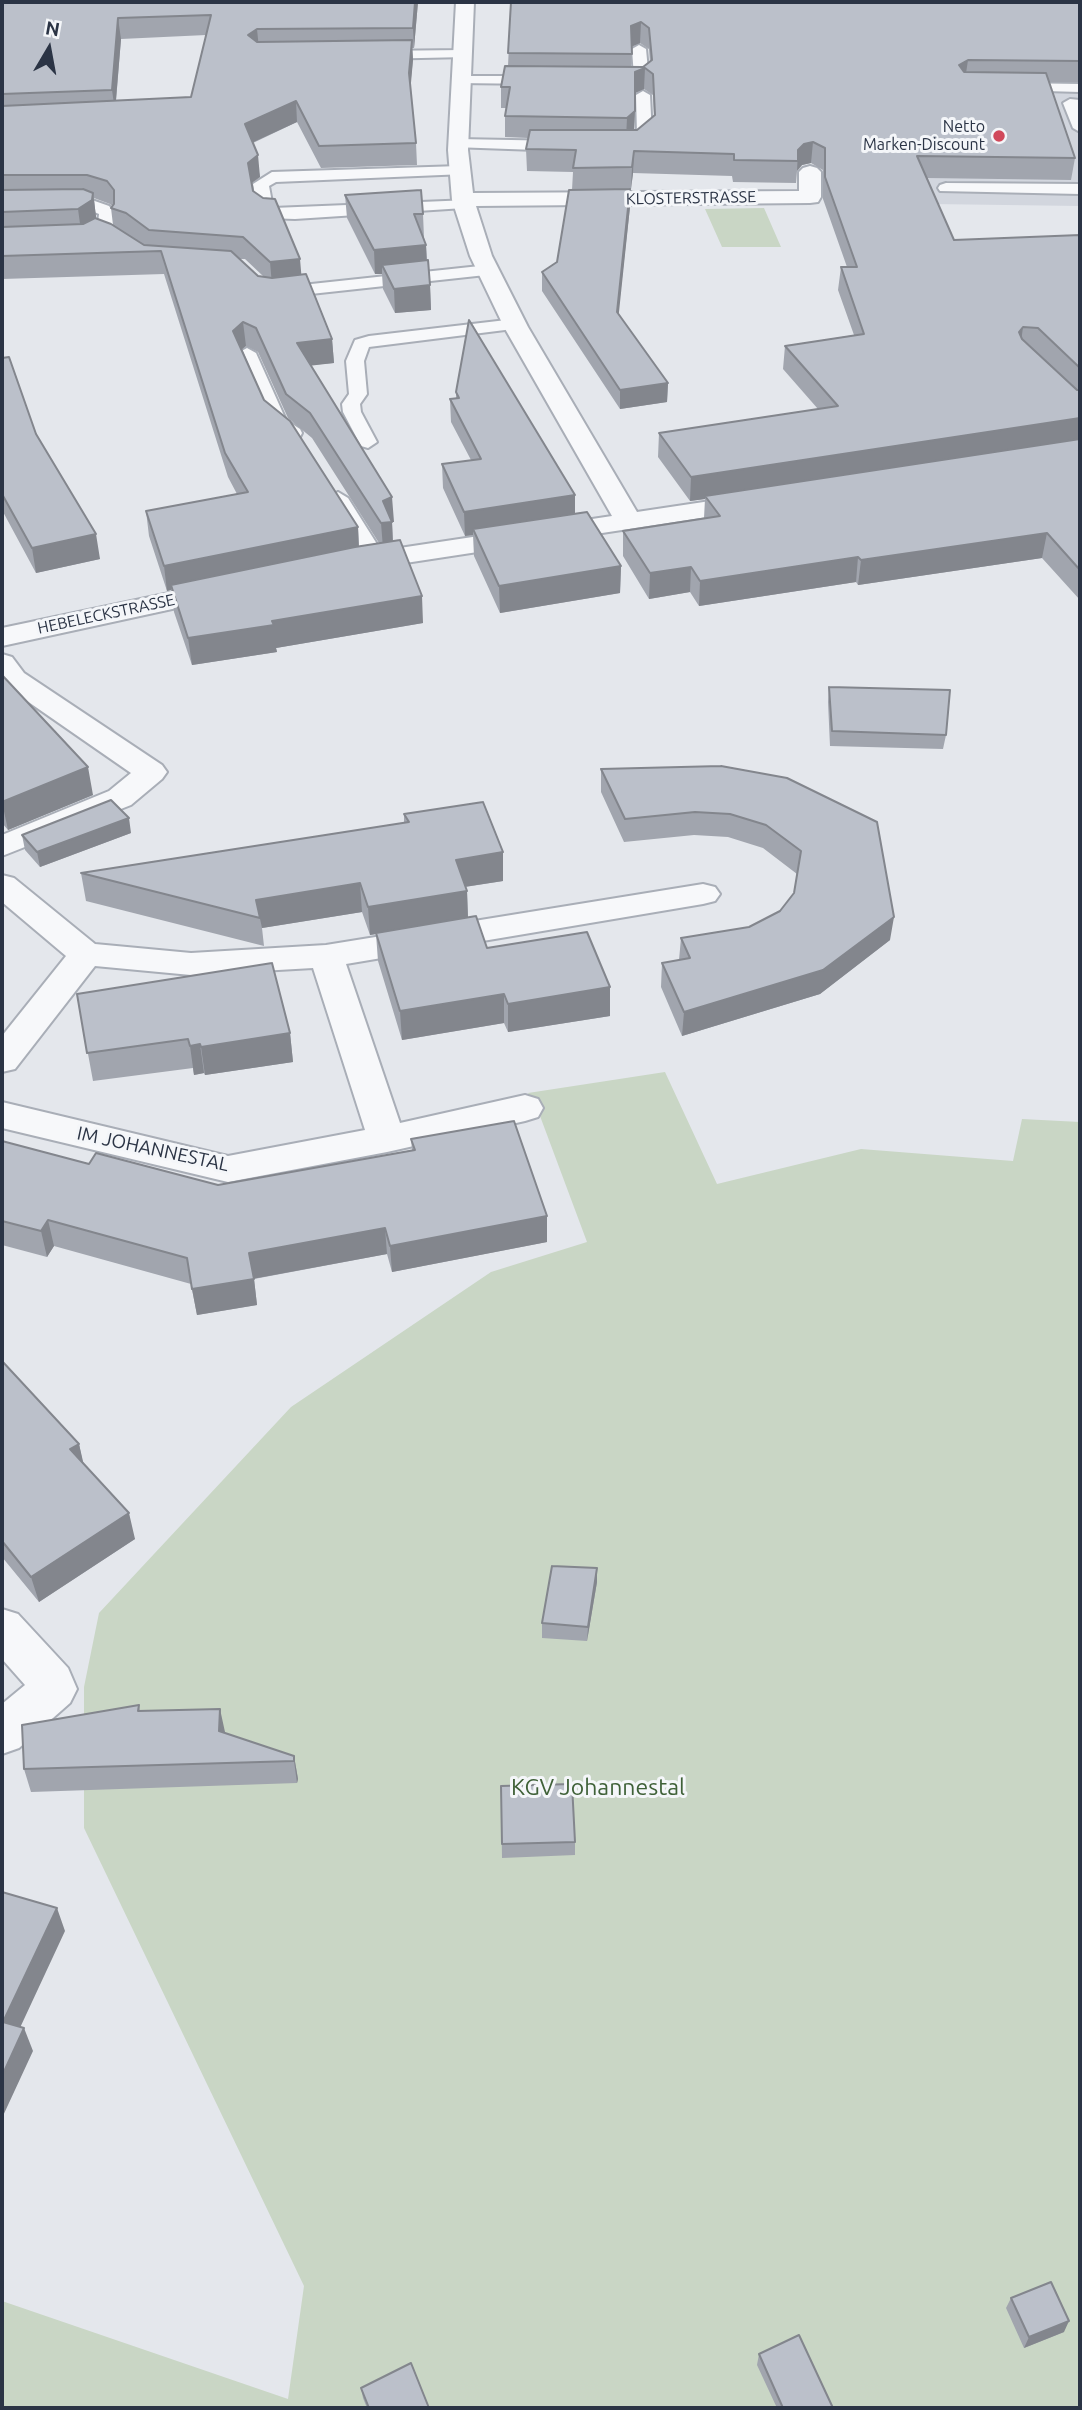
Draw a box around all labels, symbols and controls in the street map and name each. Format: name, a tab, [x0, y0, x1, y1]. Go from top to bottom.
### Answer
north arrow	[14, 14, 84, 84]
text: N	[44, 16, 62, 40]
place label: Netto Marken-Discount	[863, 117, 985, 155]
marker: Netto Marken-Discount	[991, 128, 1007, 144]
street label: KLOSTERSTRASSE	[626, 187, 756, 209]
street label: HEBELECKSTRASSE	[36, 590, 176, 638]
street label: IM JOHANNESTAL	[75, 1122, 231, 1176]
park label: KGV Johannestal	[511, 1773, 685, 1801]

